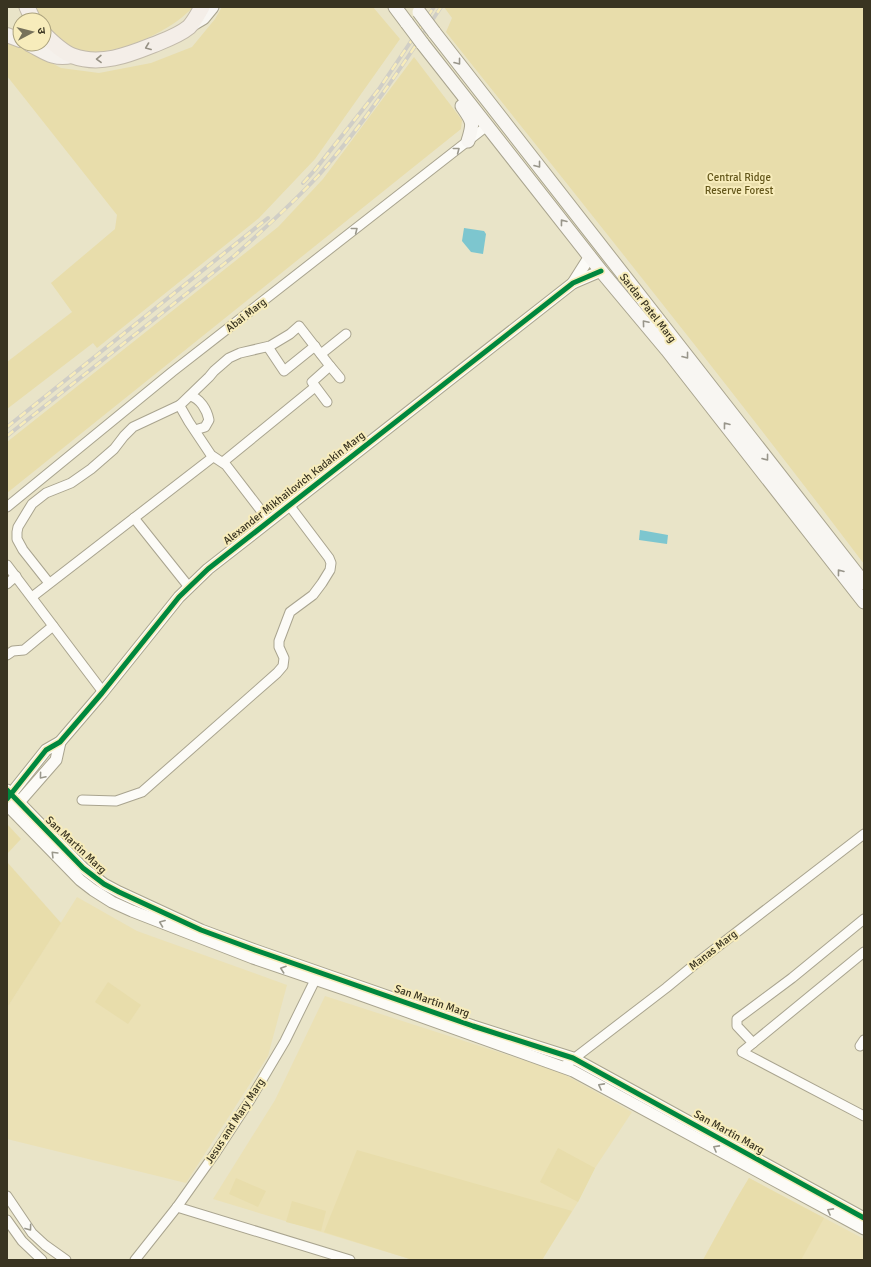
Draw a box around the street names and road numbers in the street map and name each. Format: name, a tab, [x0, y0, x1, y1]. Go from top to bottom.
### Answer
street label: Sardar Patel Marg	[617, 271, 679, 345]
street label: Abai Marg	[223, 295, 269, 335]
street label: Alexander Mikhailovich Kadakin Marg	[221, 428, 368, 547]
street label: San Martin Marg	[43, 814, 109, 877]
street label: Manas Marg	[686, 927, 740, 973]
street label: San Martin Marg	[393, 982, 471, 1020]
street label: Jesus and Mary Marg	[203, 1076, 267, 1166]
street label: San Martin Marg	[692, 1107, 767, 1157]

